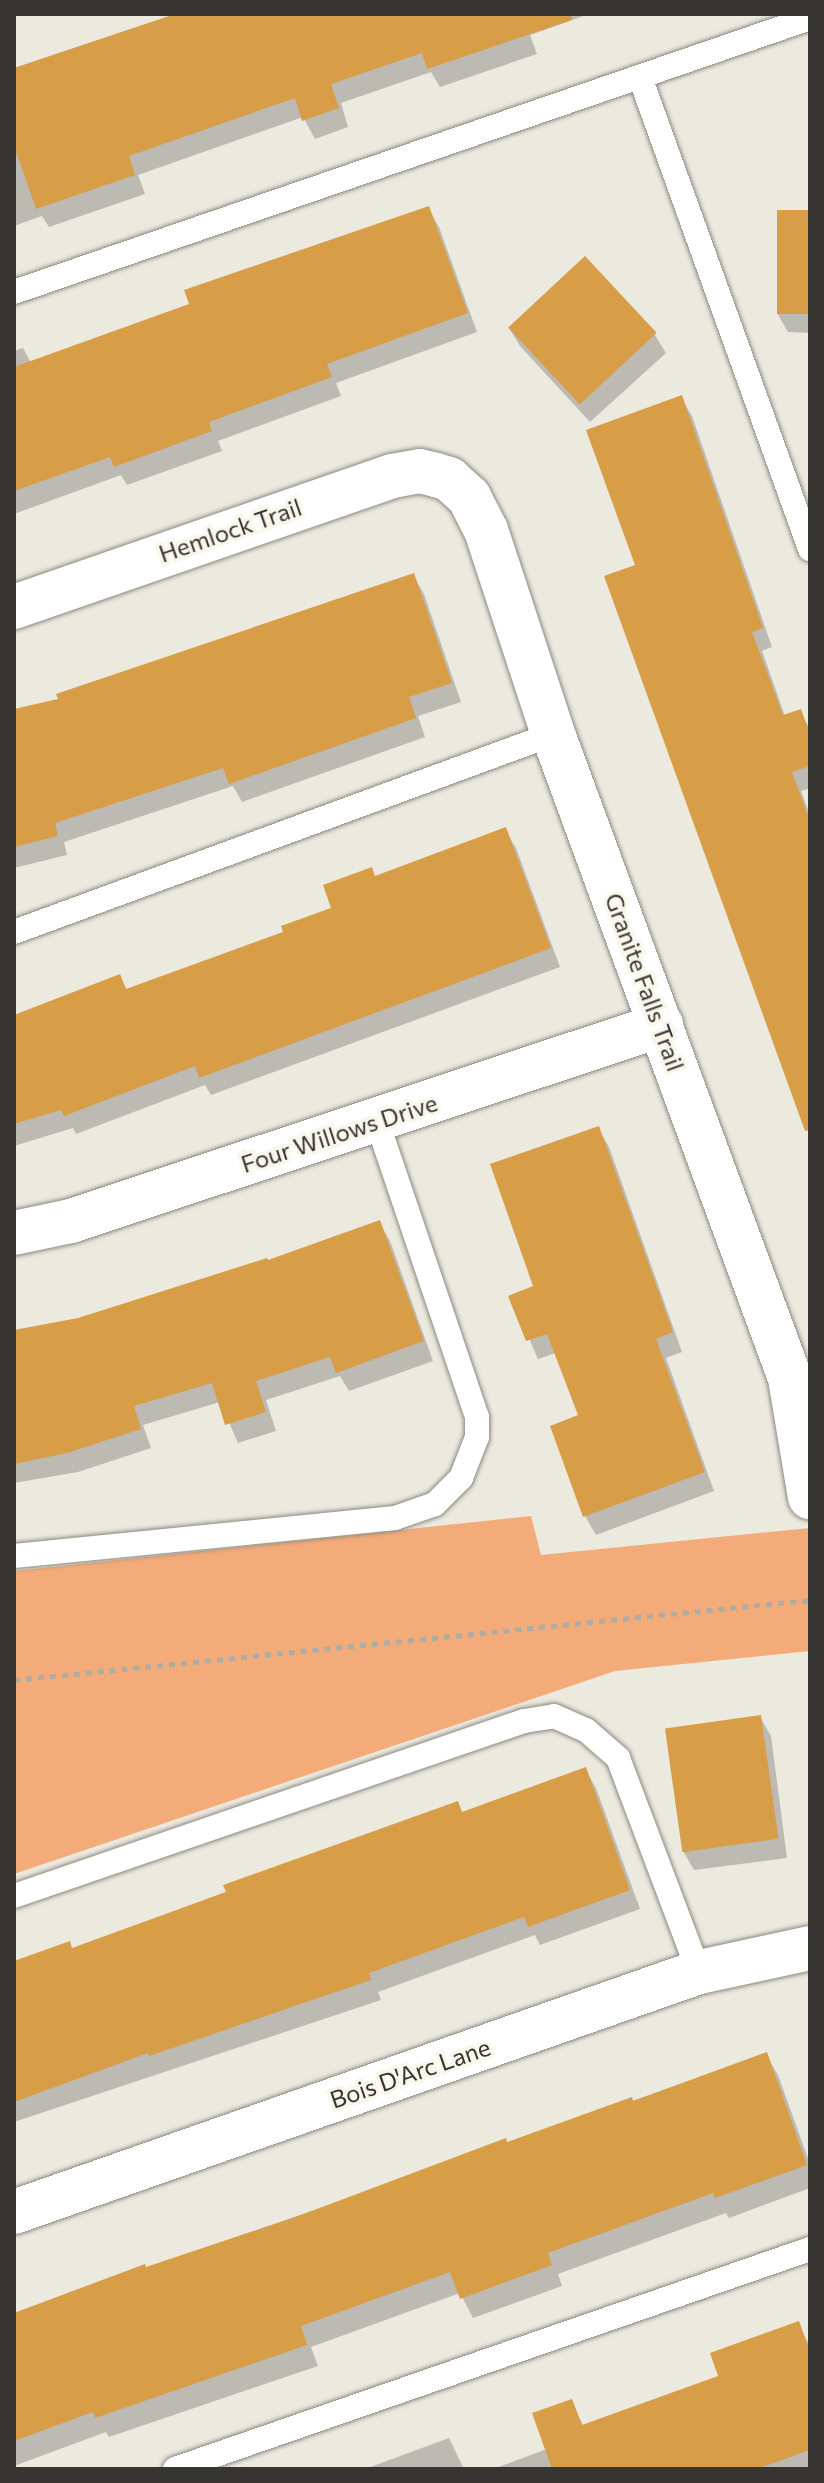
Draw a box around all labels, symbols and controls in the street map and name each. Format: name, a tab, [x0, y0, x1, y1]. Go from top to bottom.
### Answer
street label: Hemlock Trail	[155, 492, 305, 568]
street label: Granite Falls Trail	[599, 889, 691, 1075]
street label: Four Willows Drive	[237, 1088, 441, 1178]
street label: Bois D'Arc Lane	[326, 2032, 494, 2114]

